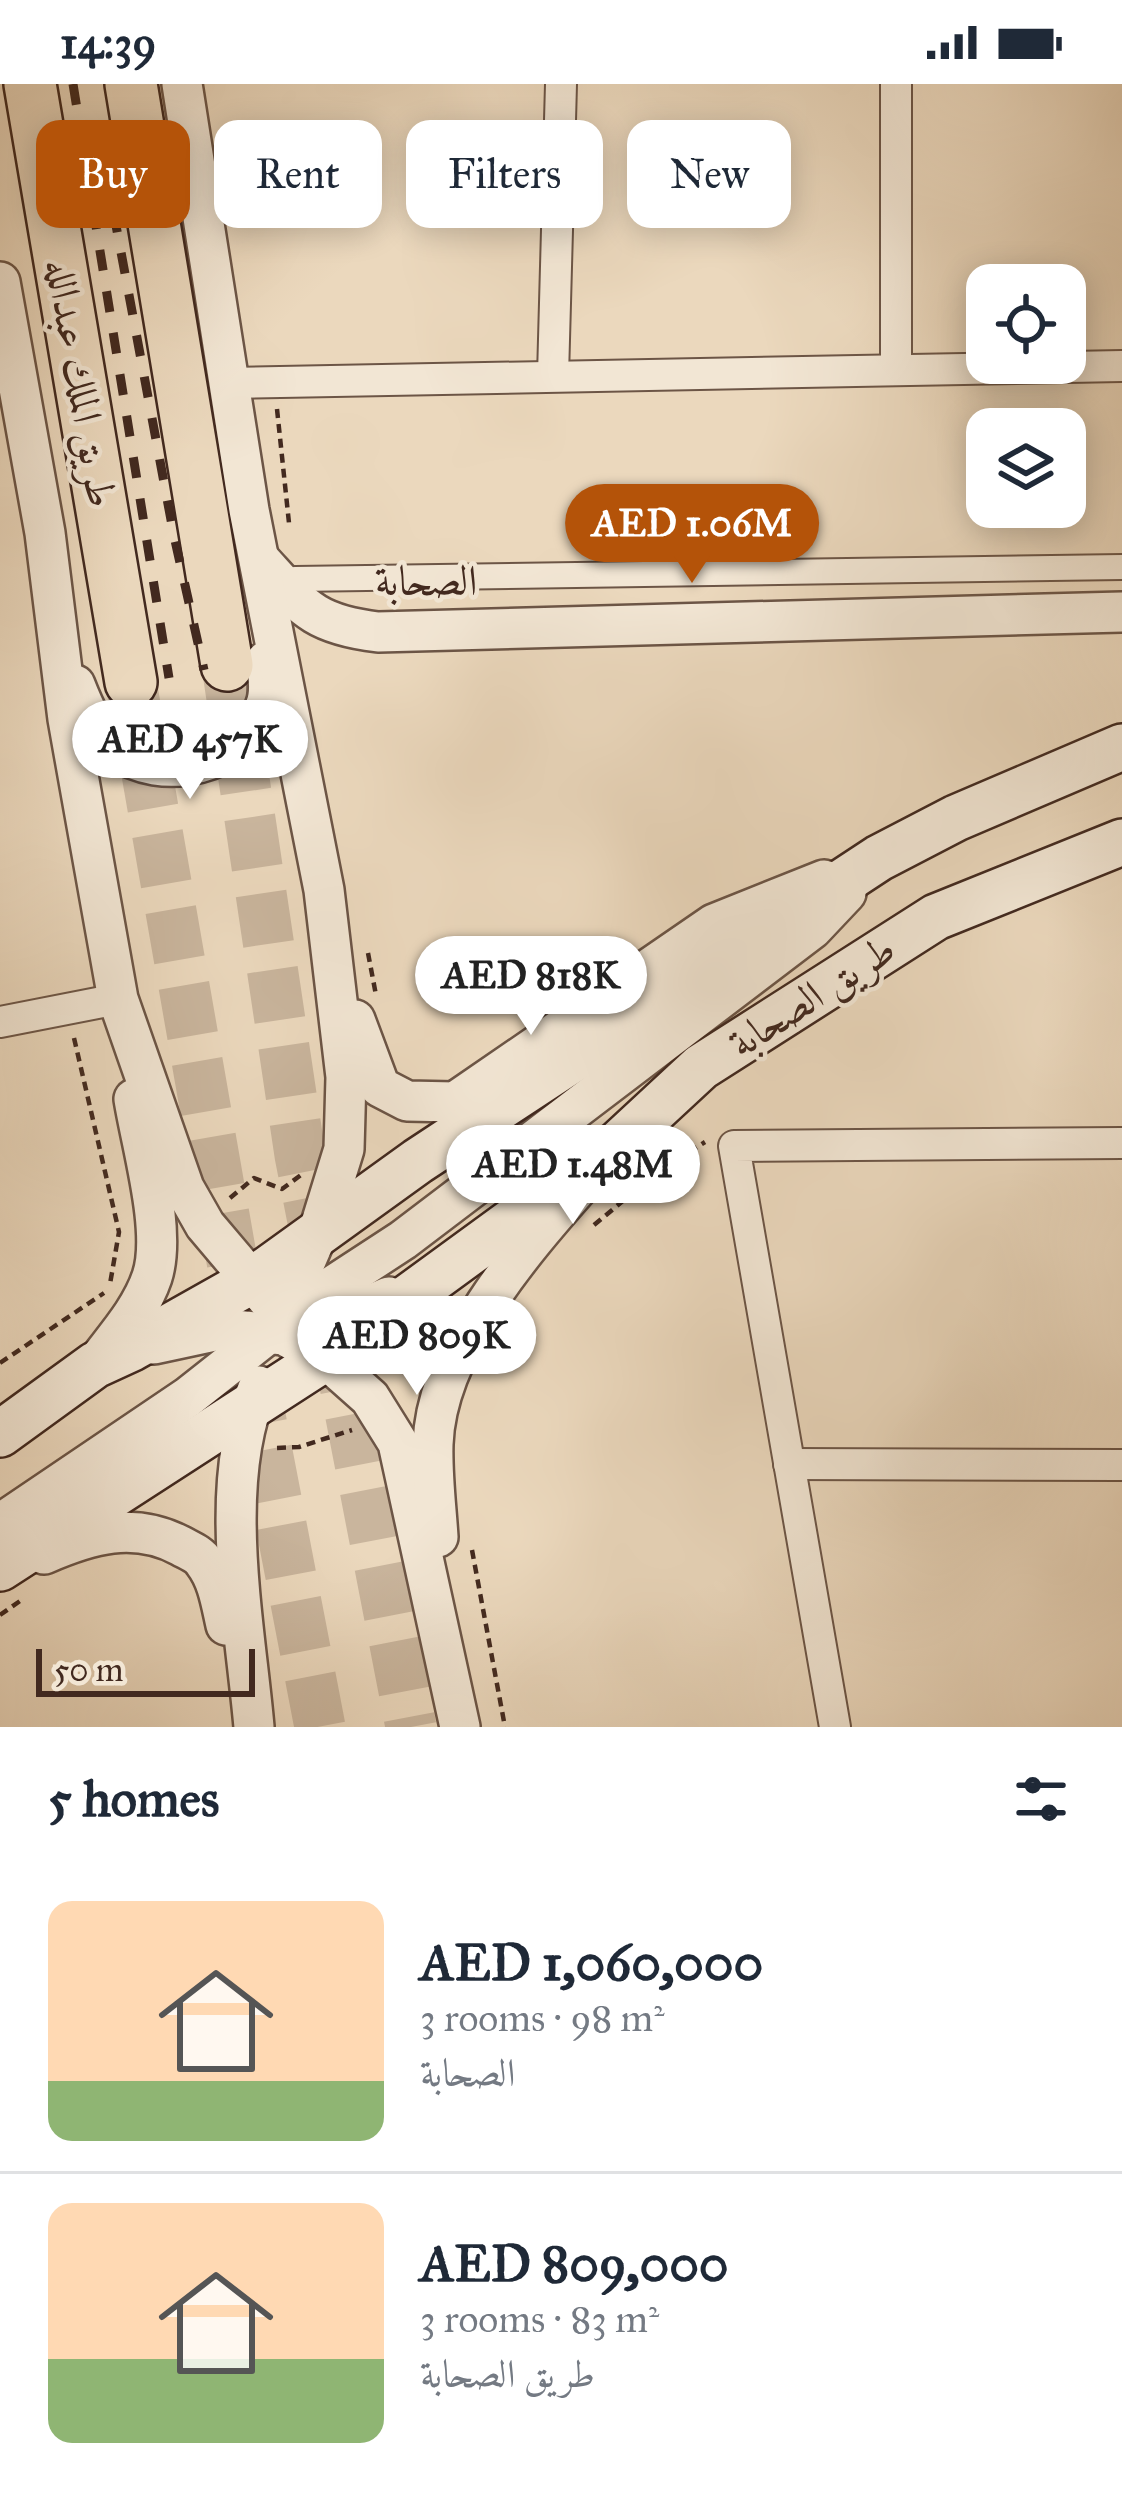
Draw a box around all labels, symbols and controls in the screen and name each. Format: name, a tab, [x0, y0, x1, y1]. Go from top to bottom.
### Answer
text: 14:39	[60, 15, 156, 70]
chip: Buy	[36, 120, 190, 228]
chip: Rent	[214, 120, 382, 228]
chip: Filters	[406, 120, 603, 228]
chip: New	[627, 120, 791, 228]
street label: طريق الملك عبدالله	[34, 255, 128, 511]
map controls	[966, 264, 1086, 528]
button: locate	[966, 264, 1086, 384]
button: layers	[966, 408, 1086, 528]
pin: AED 1.06M	[555, 484, 829, 586]
text: AED 1.06M	[592, 499, 792, 547]
street label: الصحابة	[375, 555, 477, 607]
pin: AED 457K	[66, 700, 314, 802]
text: AED 457K	[99, 715, 281, 763]
street label: طريق الصحابة	[719, 923, 905, 1069]
pin: AED 818K	[407, 936, 655, 1038]
text: AED 818K	[442, 951, 620, 999]
pin: AED 1.48M	[436, 1125, 710, 1227]
text: AED 1.48M	[473, 1140, 673, 1188]
pin: AED 809K	[293, 1296, 541, 1398]
text: AED 809K	[324, 1311, 510, 1359]
scale bar	[36, 1643, 255, 1696]
text: 50 m	[54, 1650, 123, 1690]
icon: filters	[1008, 1766, 1074, 1832]
text: 5 homes	[48, 1768, 219, 1830]
text: AED 1,060,000	[420, 1932, 763, 1994]
icon: home	[144, 1949, 288, 2093]
text: 3 rooms · 98 m²	[420, 1994, 665, 2042]
text: الصحابة	[420, 2049, 515, 2097]
text: AED 809,000	[420, 2233, 729, 2295]
icon: home	[144, 2251, 288, 2395]
text: 3 rooms · 83 m²	[420, 2295, 659, 2343]
text: طريق الصحابة	[420, 2350, 595, 2398]

